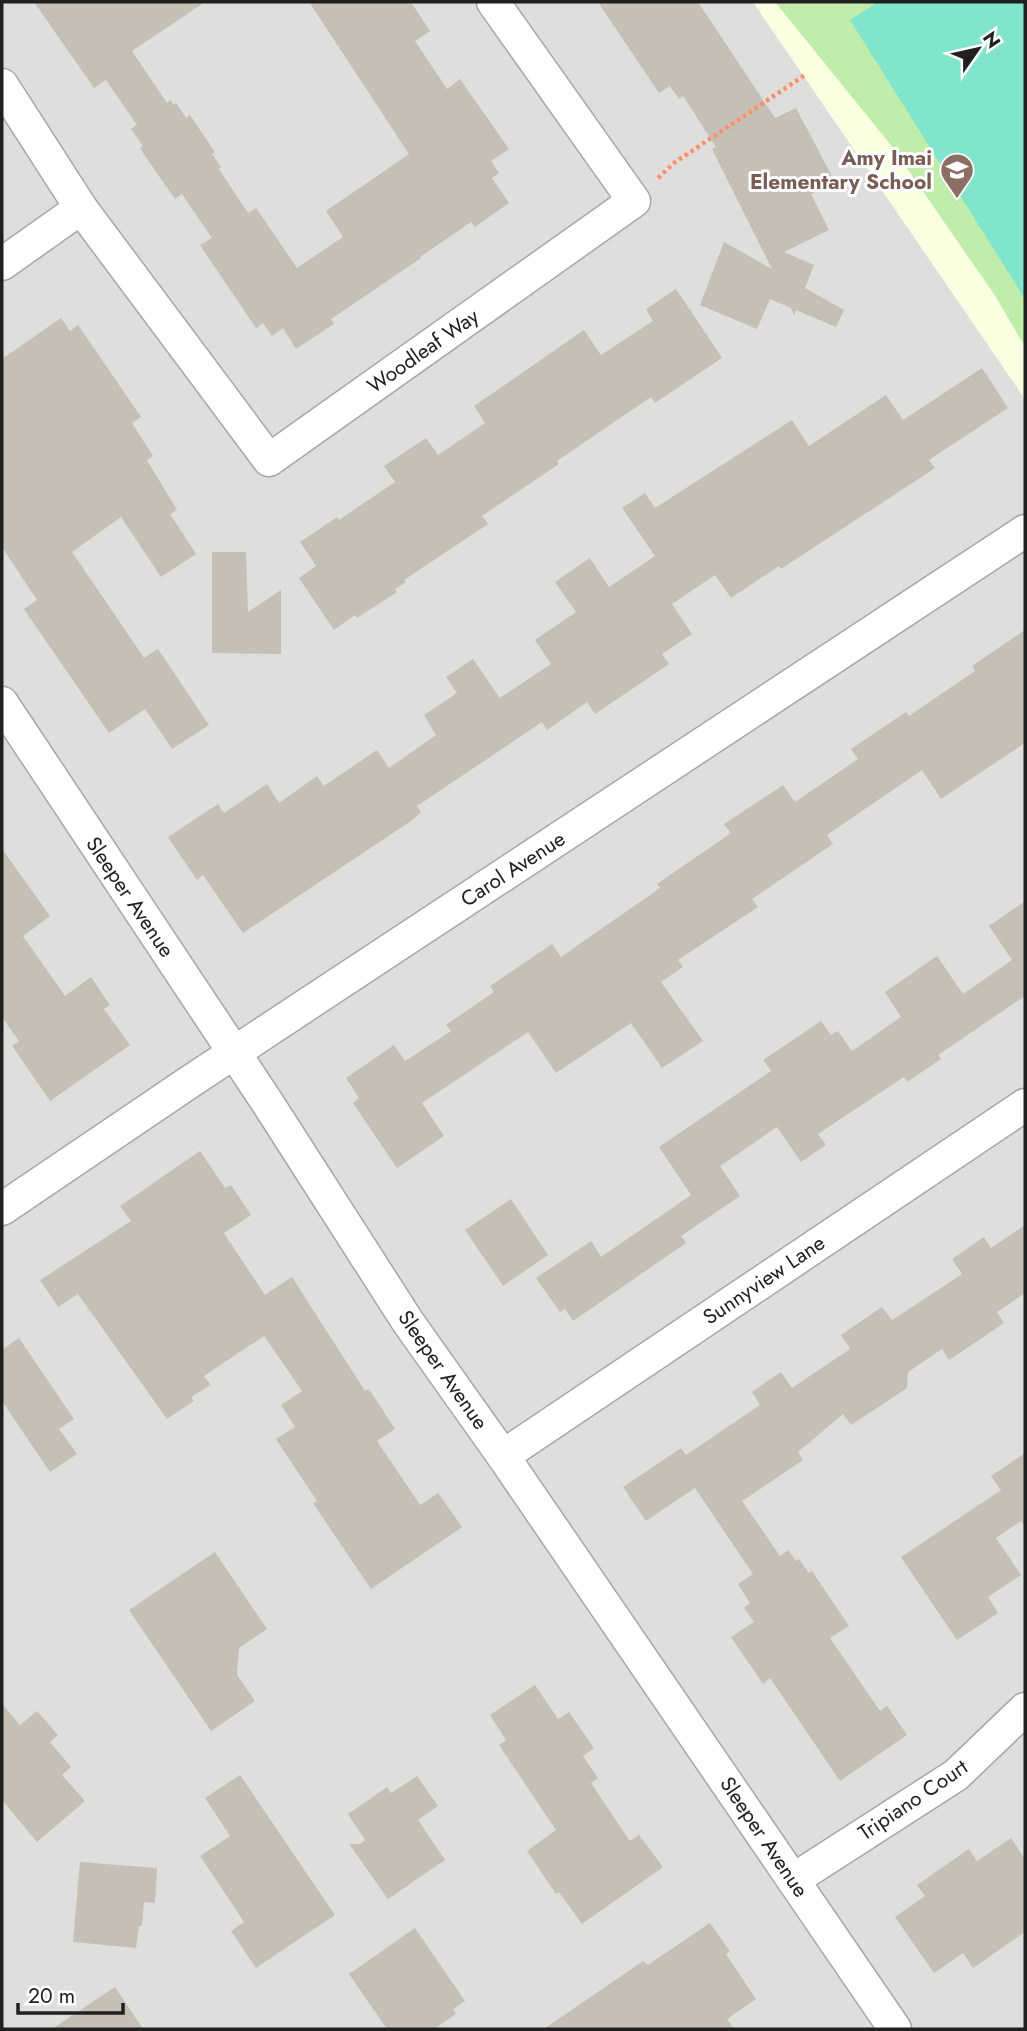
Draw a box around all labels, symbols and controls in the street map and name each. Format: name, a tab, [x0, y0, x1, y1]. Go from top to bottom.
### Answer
north arrow	[943, 14, 1013, 84]
text: N	[976, 26, 1007, 54]
place label: Amy Imai Elementary School	[750, 143, 932, 197]
school or university icon: Amy Imai Elementary School	[938, 151, 976, 200]
street label: Woodleaf Way	[361, 301, 485, 401]
street label: Carol Avenue	[455, 824, 571, 914]
street label: Sleeper Avenue	[79, 831, 182, 963]
street label: Sunnyview Lane	[697, 1228, 831, 1332]
street label: Sleeper Avenue	[391, 1304, 495, 1436]
street label: Tripiano Court	[852, 1752, 974, 1848]
street label: Sleeper Avenue	[713, 1771, 816, 1903]
scale bar	[18, 1972, 122, 2016]
text: 20 m	[28, 1981, 75, 2011]

